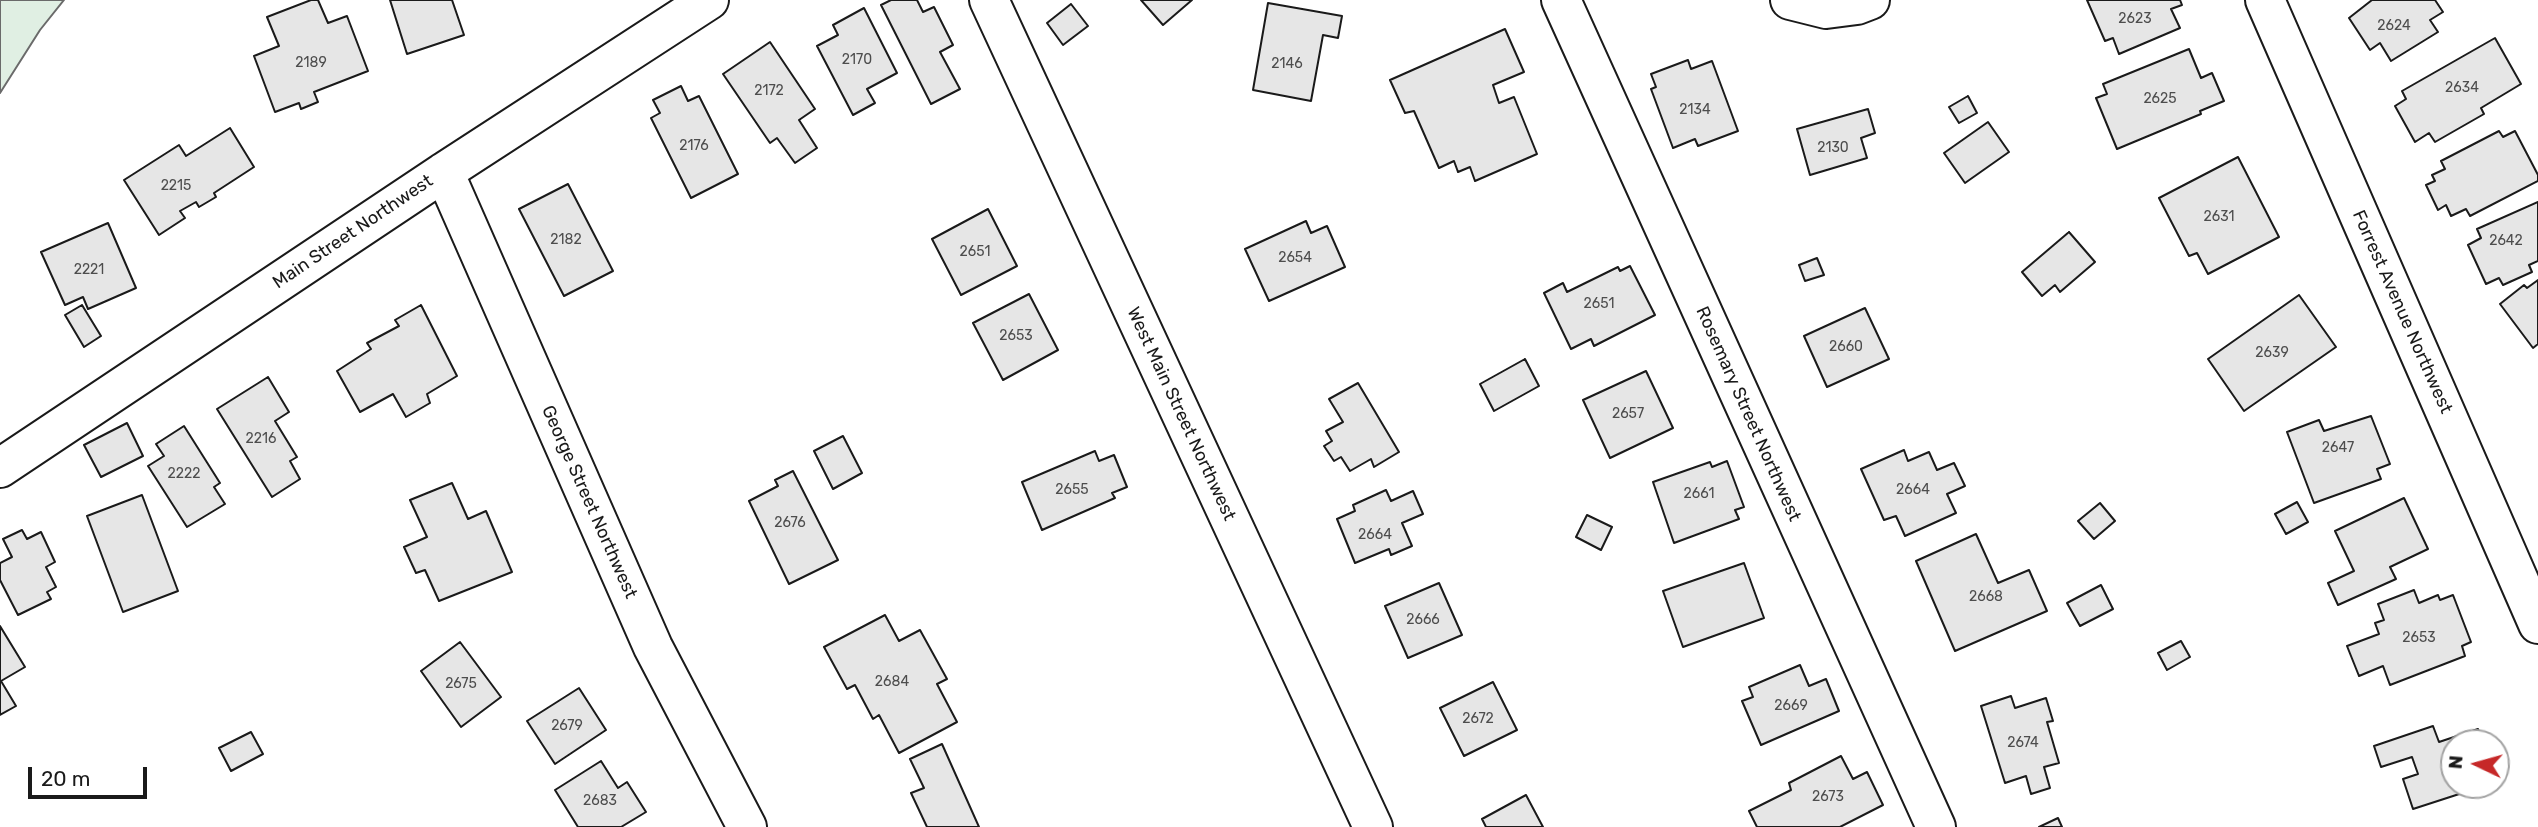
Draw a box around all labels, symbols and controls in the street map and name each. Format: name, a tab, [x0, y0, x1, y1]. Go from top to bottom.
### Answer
house number: 2623	[2118, 11, 2152, 27]
house number: 2624	[2377, 18, 2411, 34]
house number: 2170	[842, 52, 872, 68]
house number: 2189	[295, 55, 327, 71]
house number: 2146	[1271, 56, 1303, 72]
house number: 2634	[2445, 80, 2479, 96]
house number: 2172	[754, 83, 784, 99]
house number: 2625	[2143, 91, 2177, 107]
house number: 2134	[1679, 102, 1711, 118]
house number: 2176	[679, 138, 709, 154]
house number: 2130	[1817, 140, 1849, 156]
street label: Main Street Northwest	[269, 170, 437, 294]
house number: 2215	[161, 178, 191, 194]
street label: Forrest Avenue Northwest	[2347, 207, 2457, 417]
house number: 2631	[2204, 209, 2234, 225]
house number: 2182	[550, 232, 582, 248]
house number: 2642	[2489, 233, 2523, 249]
house number: 2651	[960, 244, 990, 260]
house number: 2654	[1278, 250, 1312, 266]
house number: 2221	[74, 262, 104, 278]
house number: 2651	[1584, 296, 1614, 312]
street label: Rosemary Street Northwest	[1691, 303, 1805, 525]
street label: West Main Street Northwest	[1122, 304, 1240, 524]
house number: 2653	[999, 328, 1033, 344]
house number: 2660	[1829, 339, 1863, 355]
house number: 2639	[2255, 345, 2289, 361]
street label: George Street Northwest	[537, 402, 641, 602]
house number: 2657	[1612, 406, 1644, 422]
house number: 2216	[246, 431, 276, 447]
house number: 2647	[2322, 440, 2354, 456]
house number: 2222	[168, 466, 200, 482]
house number: 2655	[1055, 482, 1089, 498]
house number: 2664	[1896, 482, 1930, 498]
house number: 2661	[1684, 486, 1714, 502]
house number: 2676	[774, 515, 806, 531]
house number: 2664	[1358, 527, 1392, 543]
house number: 2668	[1969, 589, 2003, 605]
house number: 2666	[1406, 612, 1440, 628]
house number: 2653	[2402, 630, 2436, 646]
house number: 2684	[875, 674, 909, 690]
house number: 2675	[445, 676, 477, 692]
house number: 2669	[1774, 698, 1808, 714]
house number: 2672	[1462, 711, 1494, 727]
house number: 2679	[551, 718, 583, 734]
north arrow	[2440, 729, 2510, 799]
house number: 2674	[2007, 735, 2039, 751]
scale bar	[32, 754, 150, 798]
text: N	[2444, 754, 2468, 770]
text: 20 m	[41, 766, 90, 791]
house number: 2673	[1812, 789, 1844, 805]
house number: 2683	[583, 793, 617, 809]

